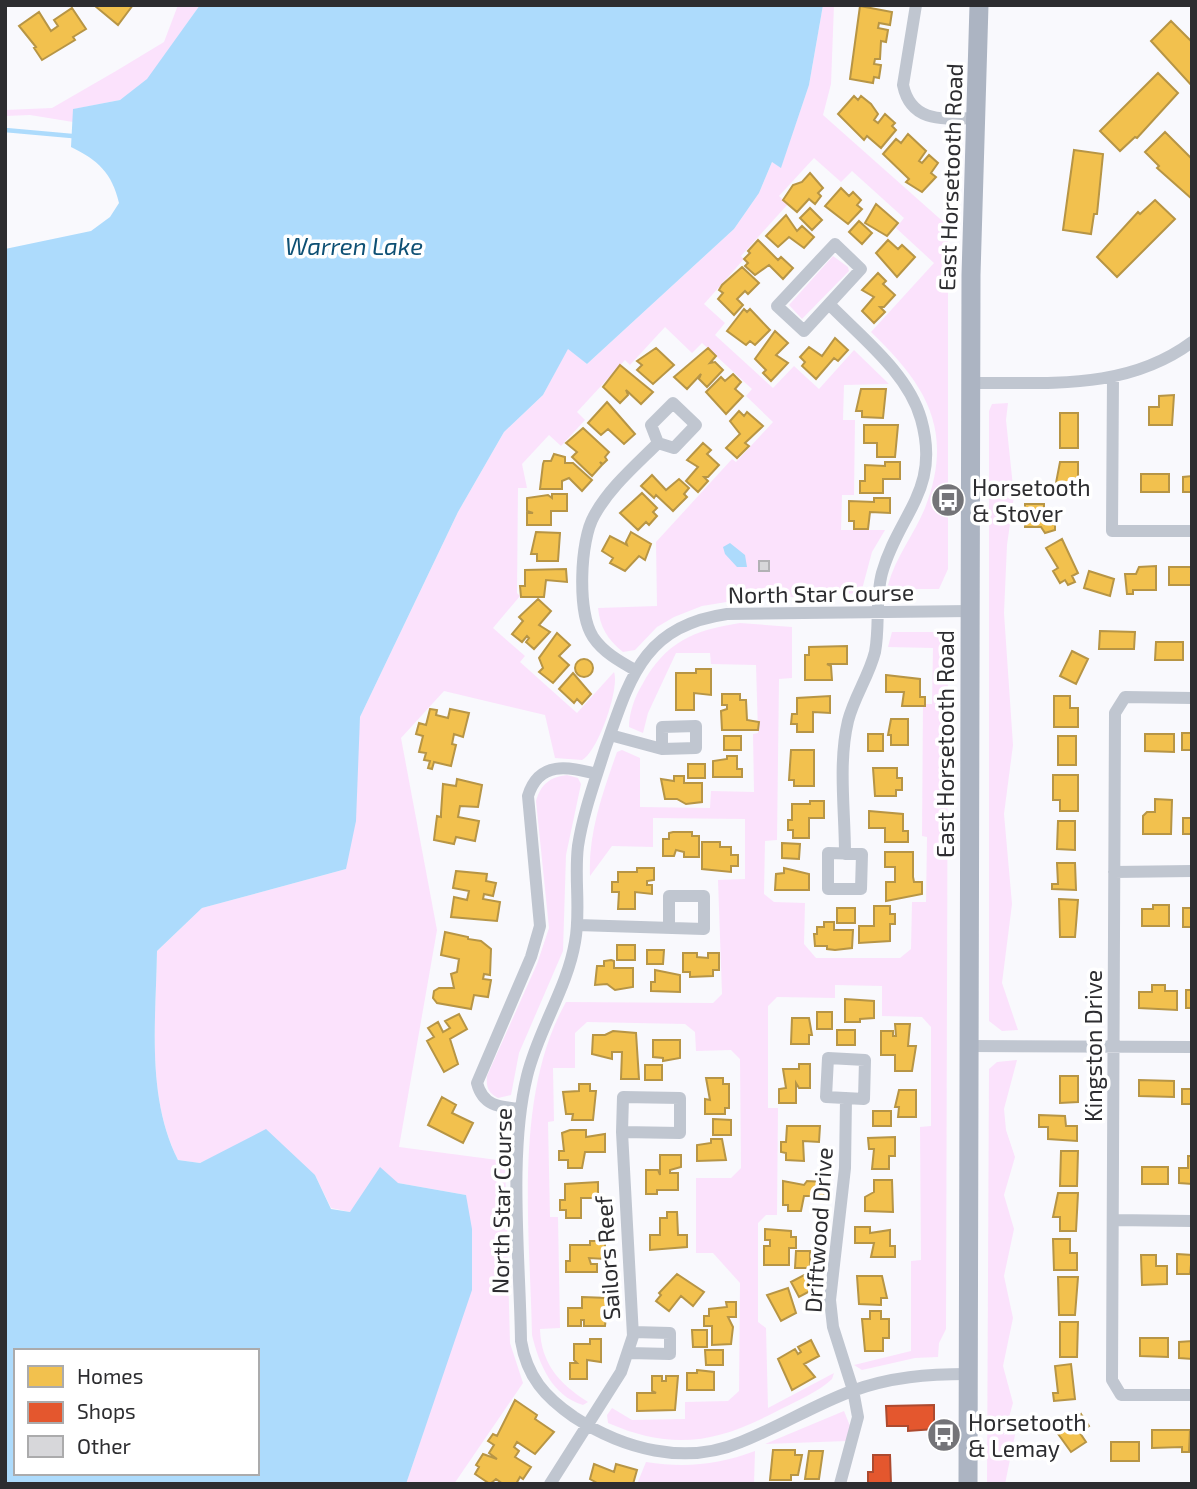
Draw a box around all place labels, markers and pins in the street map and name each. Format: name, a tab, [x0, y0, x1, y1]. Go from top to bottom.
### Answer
place label: Horsetooth & Stover	[972, 473, 1091, 527]
bus stop icon: Horsetooth & Stover	[929, 481, 967, 519]
place label: Horsetooth & Lemay	[968, 1408, 1087, 1462]
bus stop icon: Horsetooth & Lemay	[925, 1416, 963, 1454]

